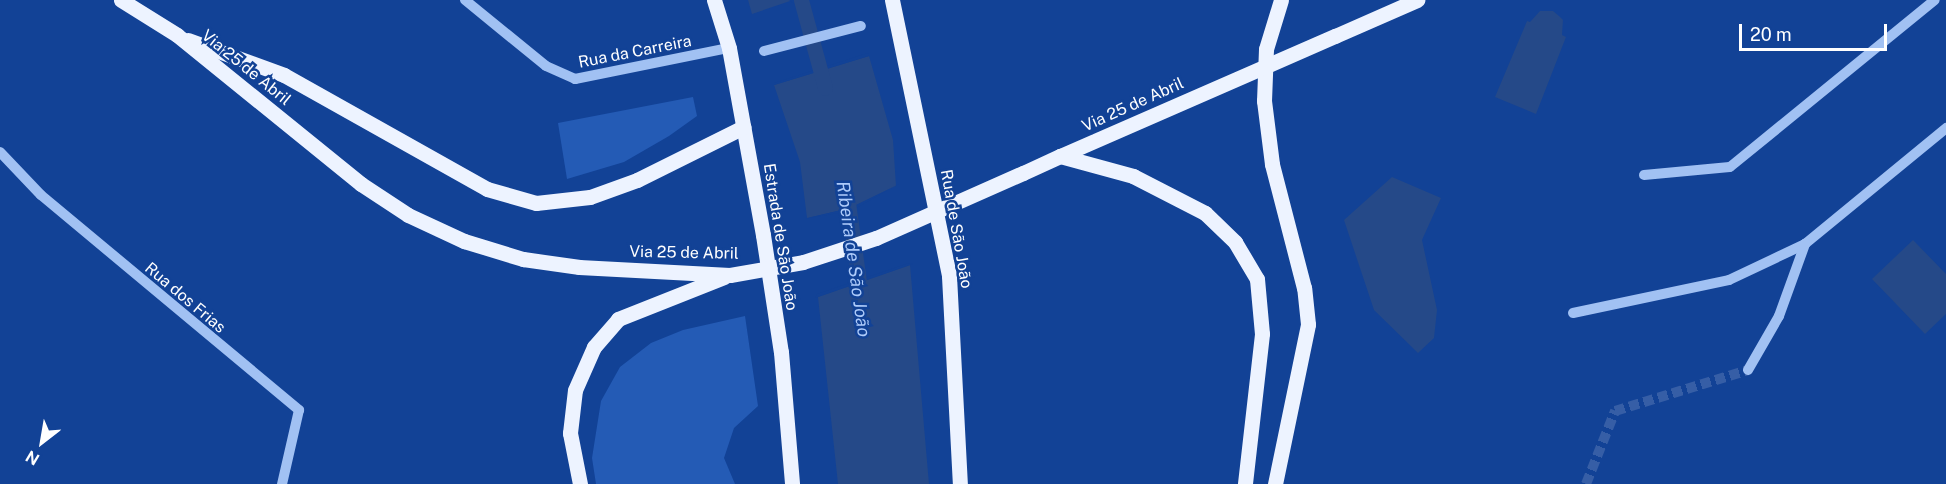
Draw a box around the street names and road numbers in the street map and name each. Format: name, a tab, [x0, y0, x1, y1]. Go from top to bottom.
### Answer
street label: Via 25 de Abril	[197, 26, 295, 110]
street label: Rua da Carreira	[577, 32, 693, 72]
street label: Via 25 de Abril	[1079, 74, 1187, 136]
street label: Estrada de São João	[759, 162, 801, 312]
street label: Rua de São João	[936, 168, 976, 290]
street label: Via 25 de Abril	[629, 242, 739, 264]
street label: Rua dos Frias	[141, 259, 229, 337]

